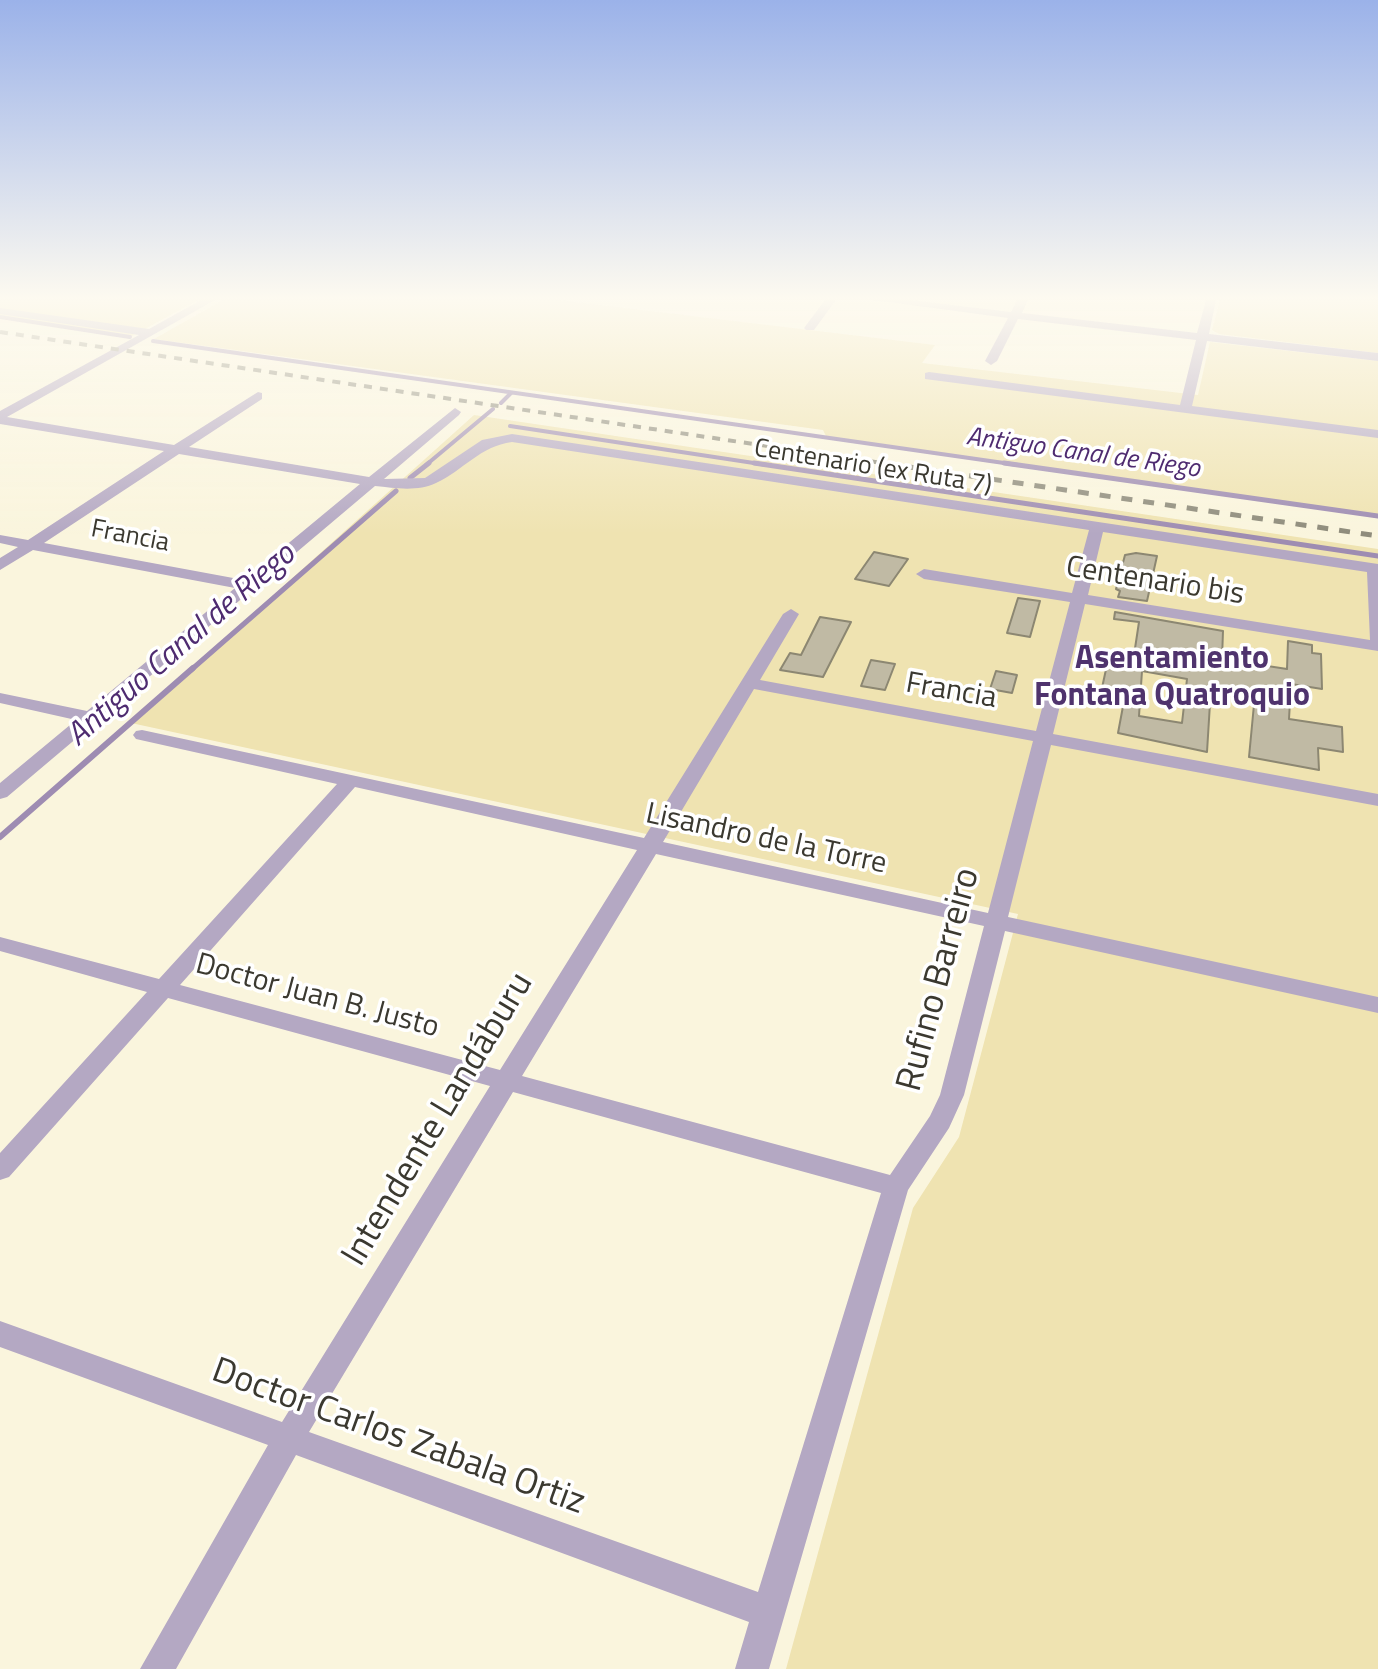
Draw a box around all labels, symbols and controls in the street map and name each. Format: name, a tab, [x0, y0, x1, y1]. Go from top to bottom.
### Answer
water label: Antiguo Canal de Riego	[964, 422, 1202, 486]
street label: Centenario (ex Ruta 7)	[752, 434, 994, 502]
street label: Francia	[88, 514, 172, 560]
water label: Antiguo Canal de Riego	[60, 536, 304, 756]
street label: Centenario bis	[1063, 550, 1247, 614]
district label: Asentamiento Fontana Quatroquio	[1034, 641, 1310, 716]
street label: Francia	[903, 666, 999, 718]
street label: Lisandro de la Torre	[642, 797, 890, 883]
street label: Rufino Barreiro	[889, 864, 991, 1096]
street label: Doctor Juan B. Justo	[191, 947, 443, 1047]
street label: Intendente Landáburu	[334, 965, 544, 1275]
street label: Doctor Carlos Zabala Ortiz	[206, 1350, 590, 1526]

